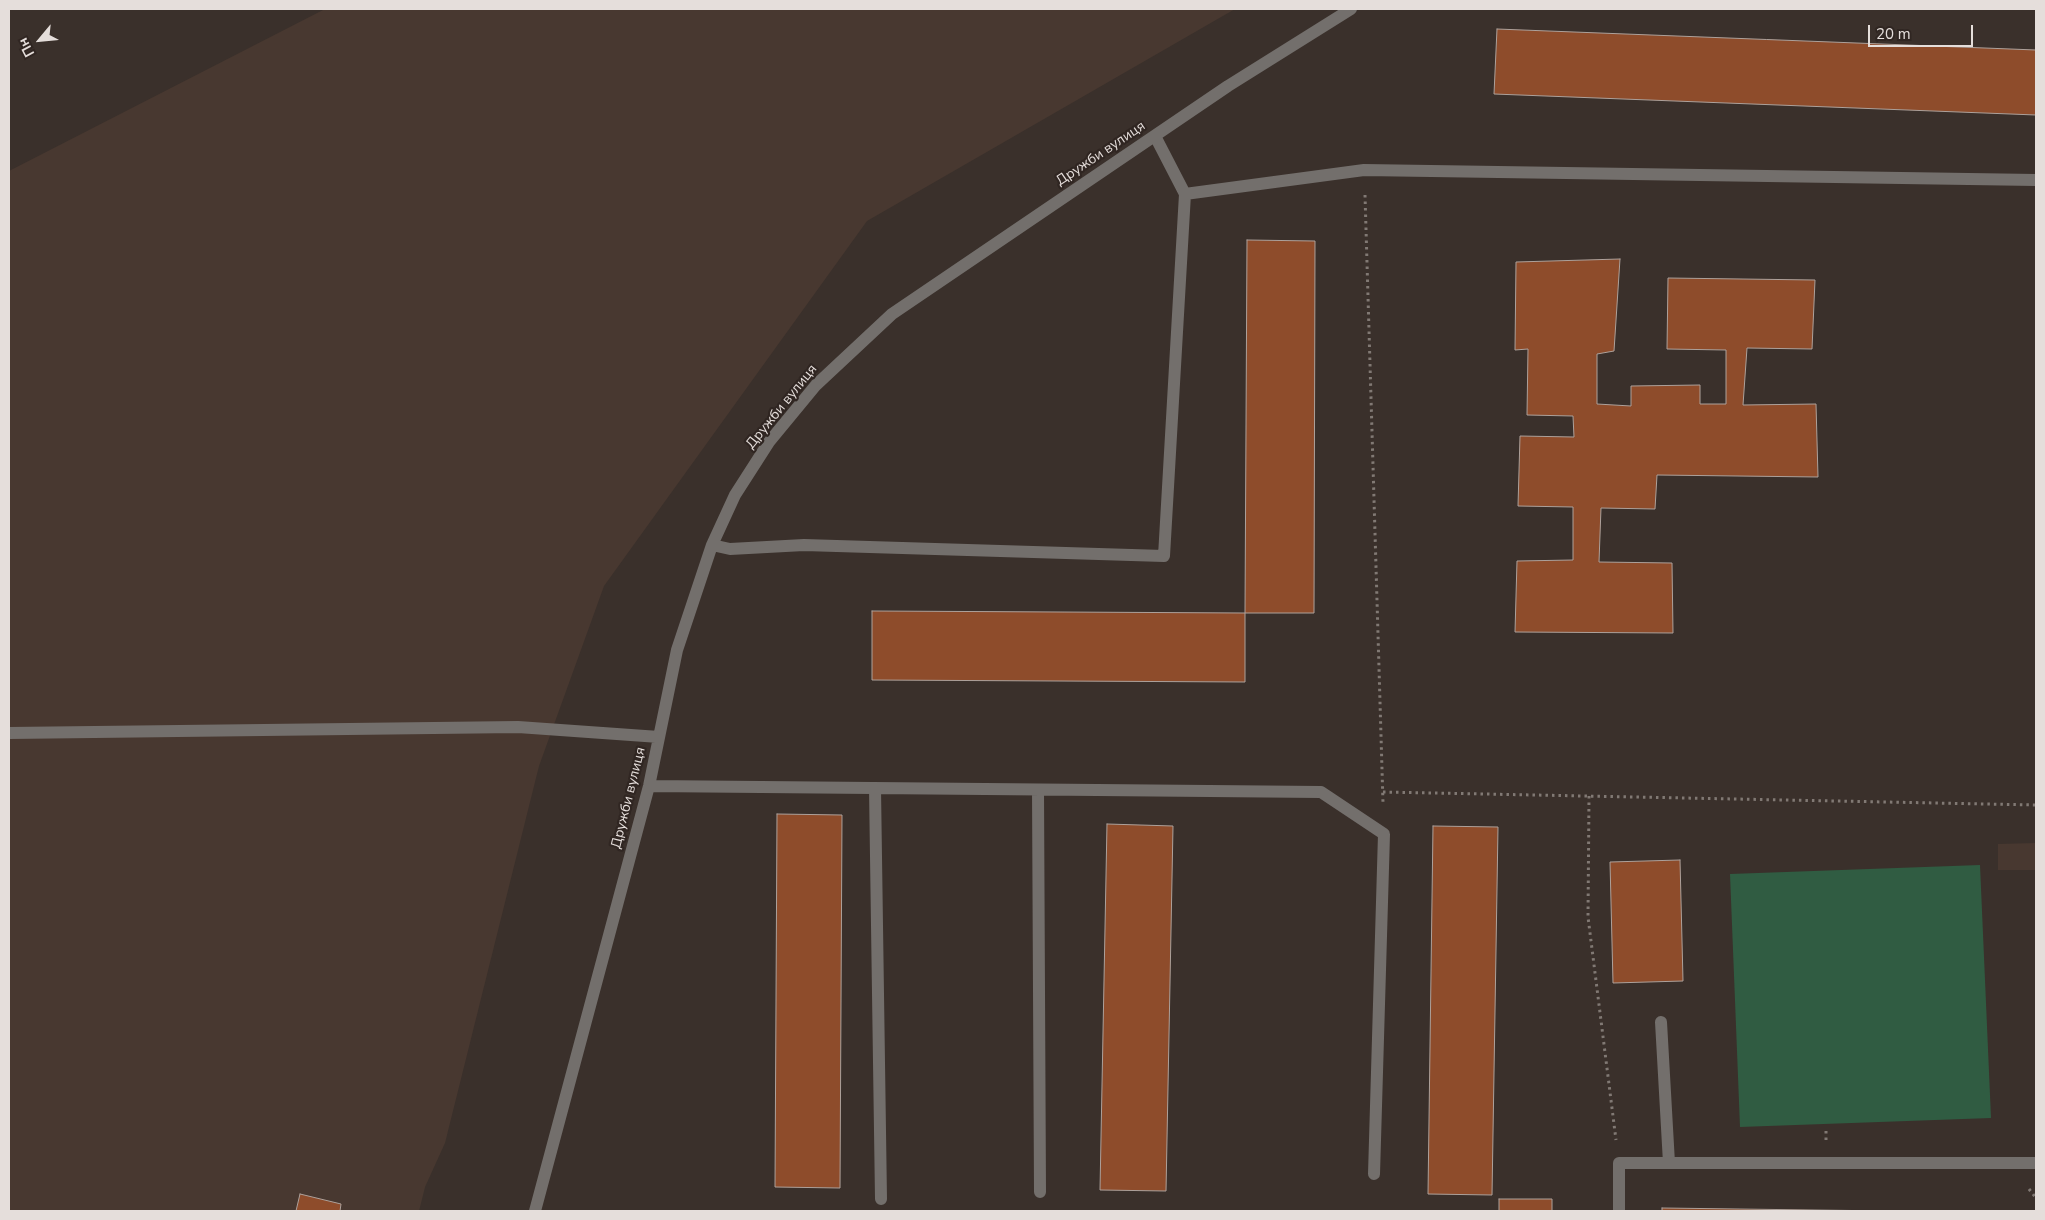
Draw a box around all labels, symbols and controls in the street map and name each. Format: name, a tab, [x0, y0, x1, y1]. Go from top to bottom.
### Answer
north arrow	[15, 15, 65, 65]
scale bar	[1870, 15, 1975, 47]
text: 20 m	[1876, 24, 1911, 44]
text: Пн	[13, 34, 39, 60]
street label: Дружби вулиця	[1053, 118, 1149, 190]
street label: Дружби вулиця	[743, 361, 821, 453]
street label: Дружби вулиця	[608, 746, 650, 850]

